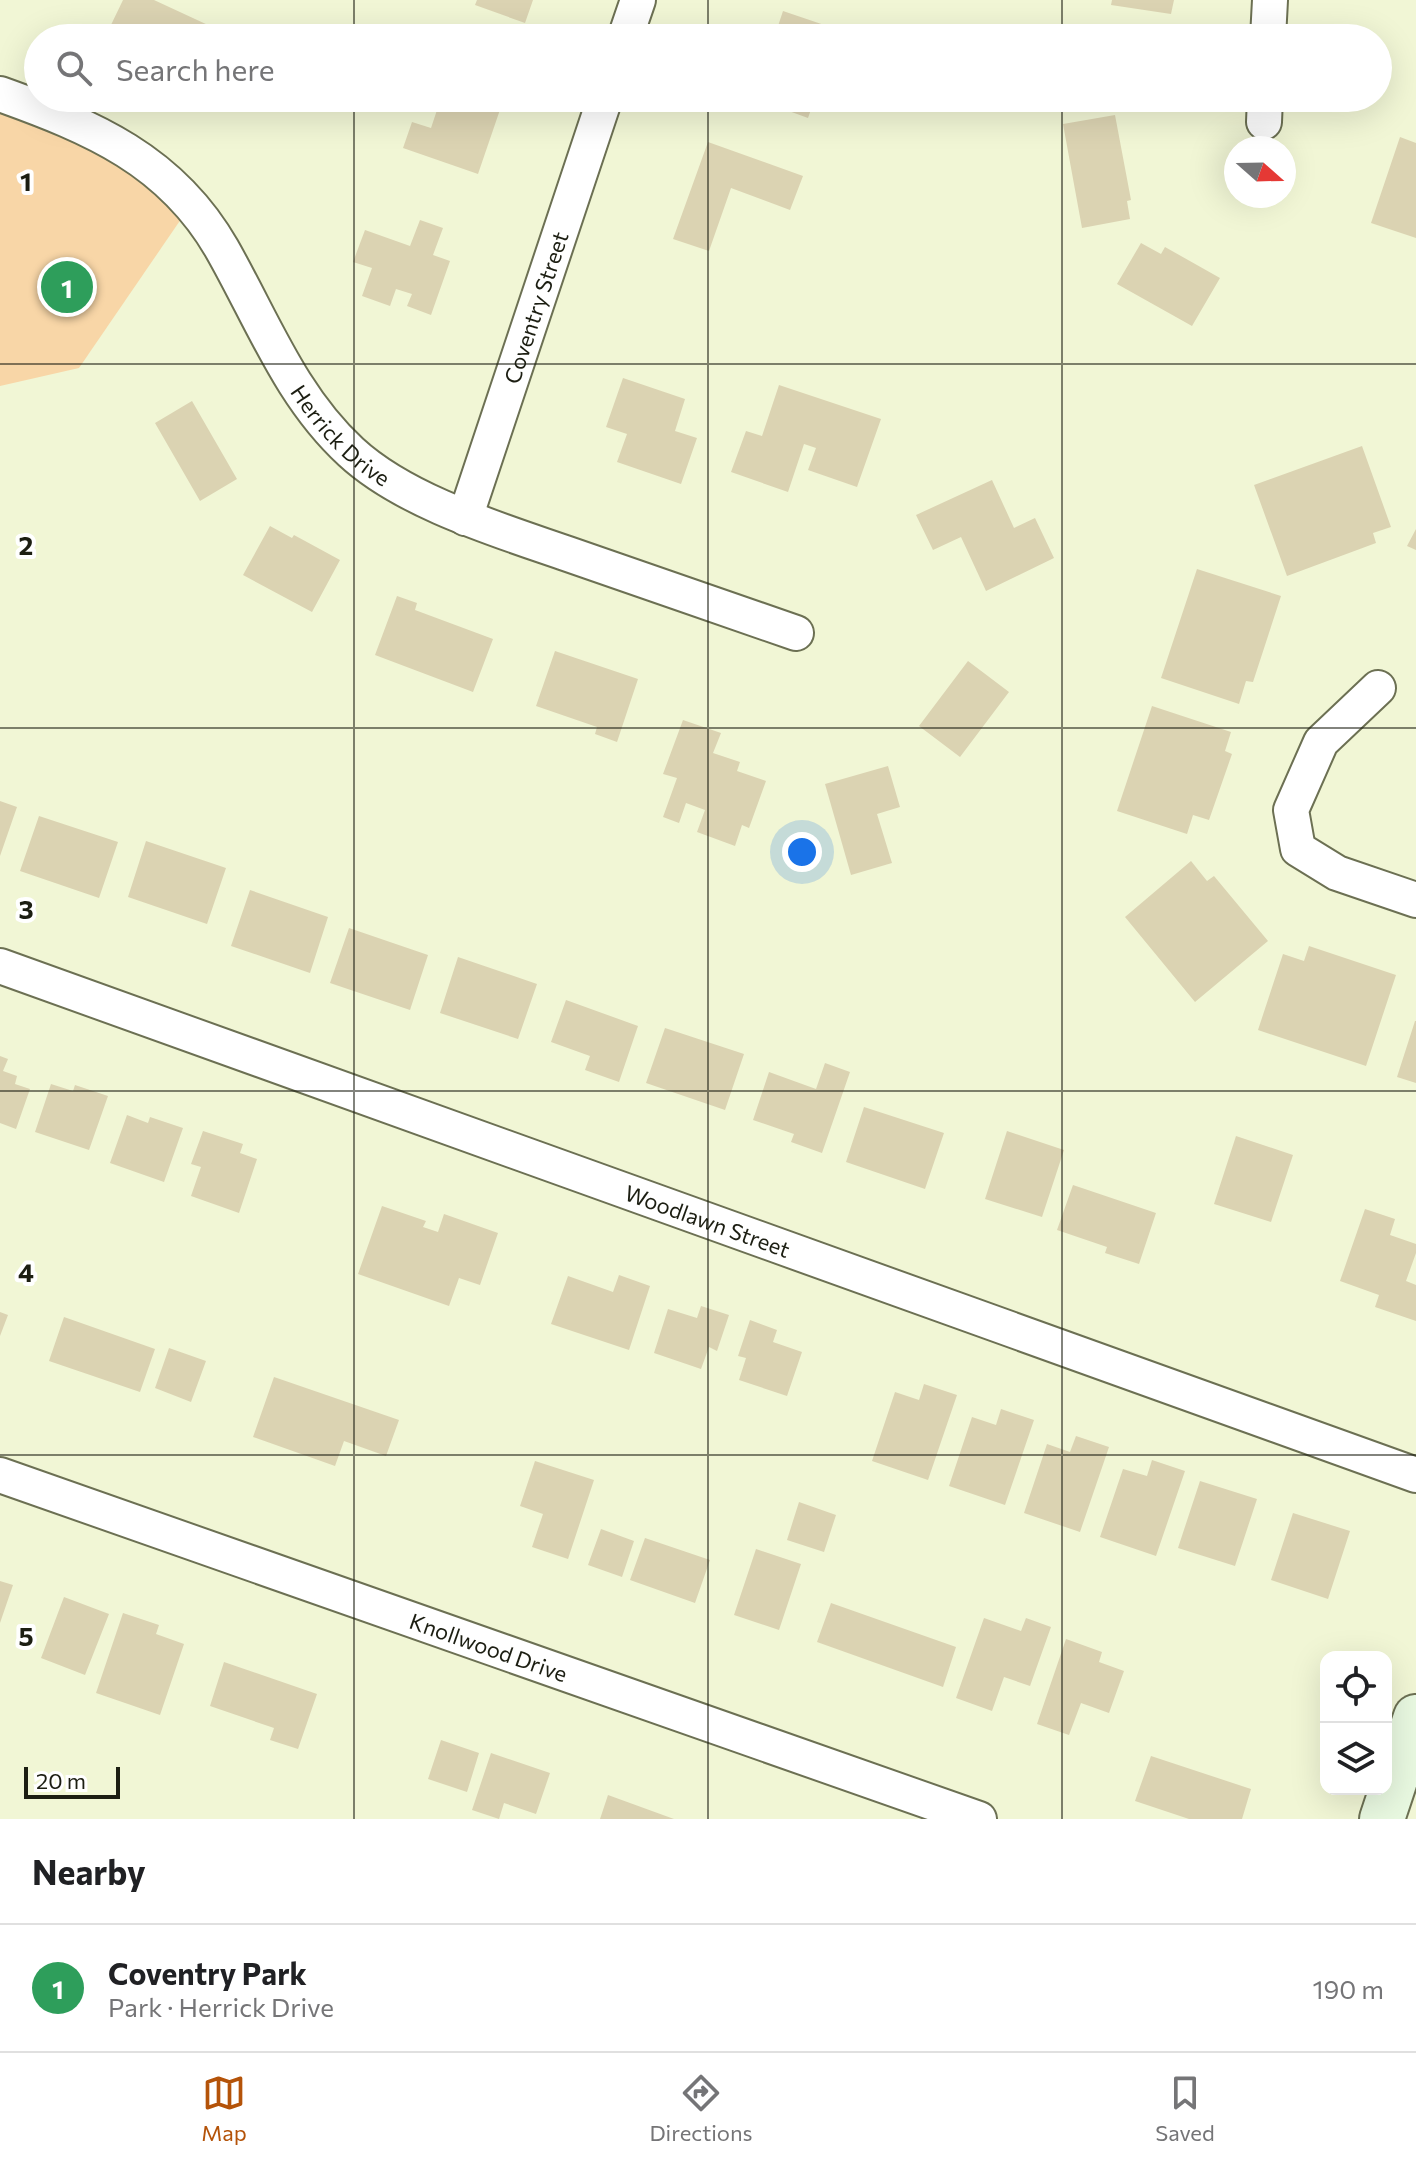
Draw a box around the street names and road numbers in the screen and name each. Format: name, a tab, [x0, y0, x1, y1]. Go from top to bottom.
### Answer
street label: Coventry Street	[497, 228, 573, 387]
street label: Herrick Drive	[286, 379, 395, 491]
street label: Woodlawn Street	[621, 1178, 794, 1262]
street label: Knollwood Drive	[406, 1607, 571, 1687]

